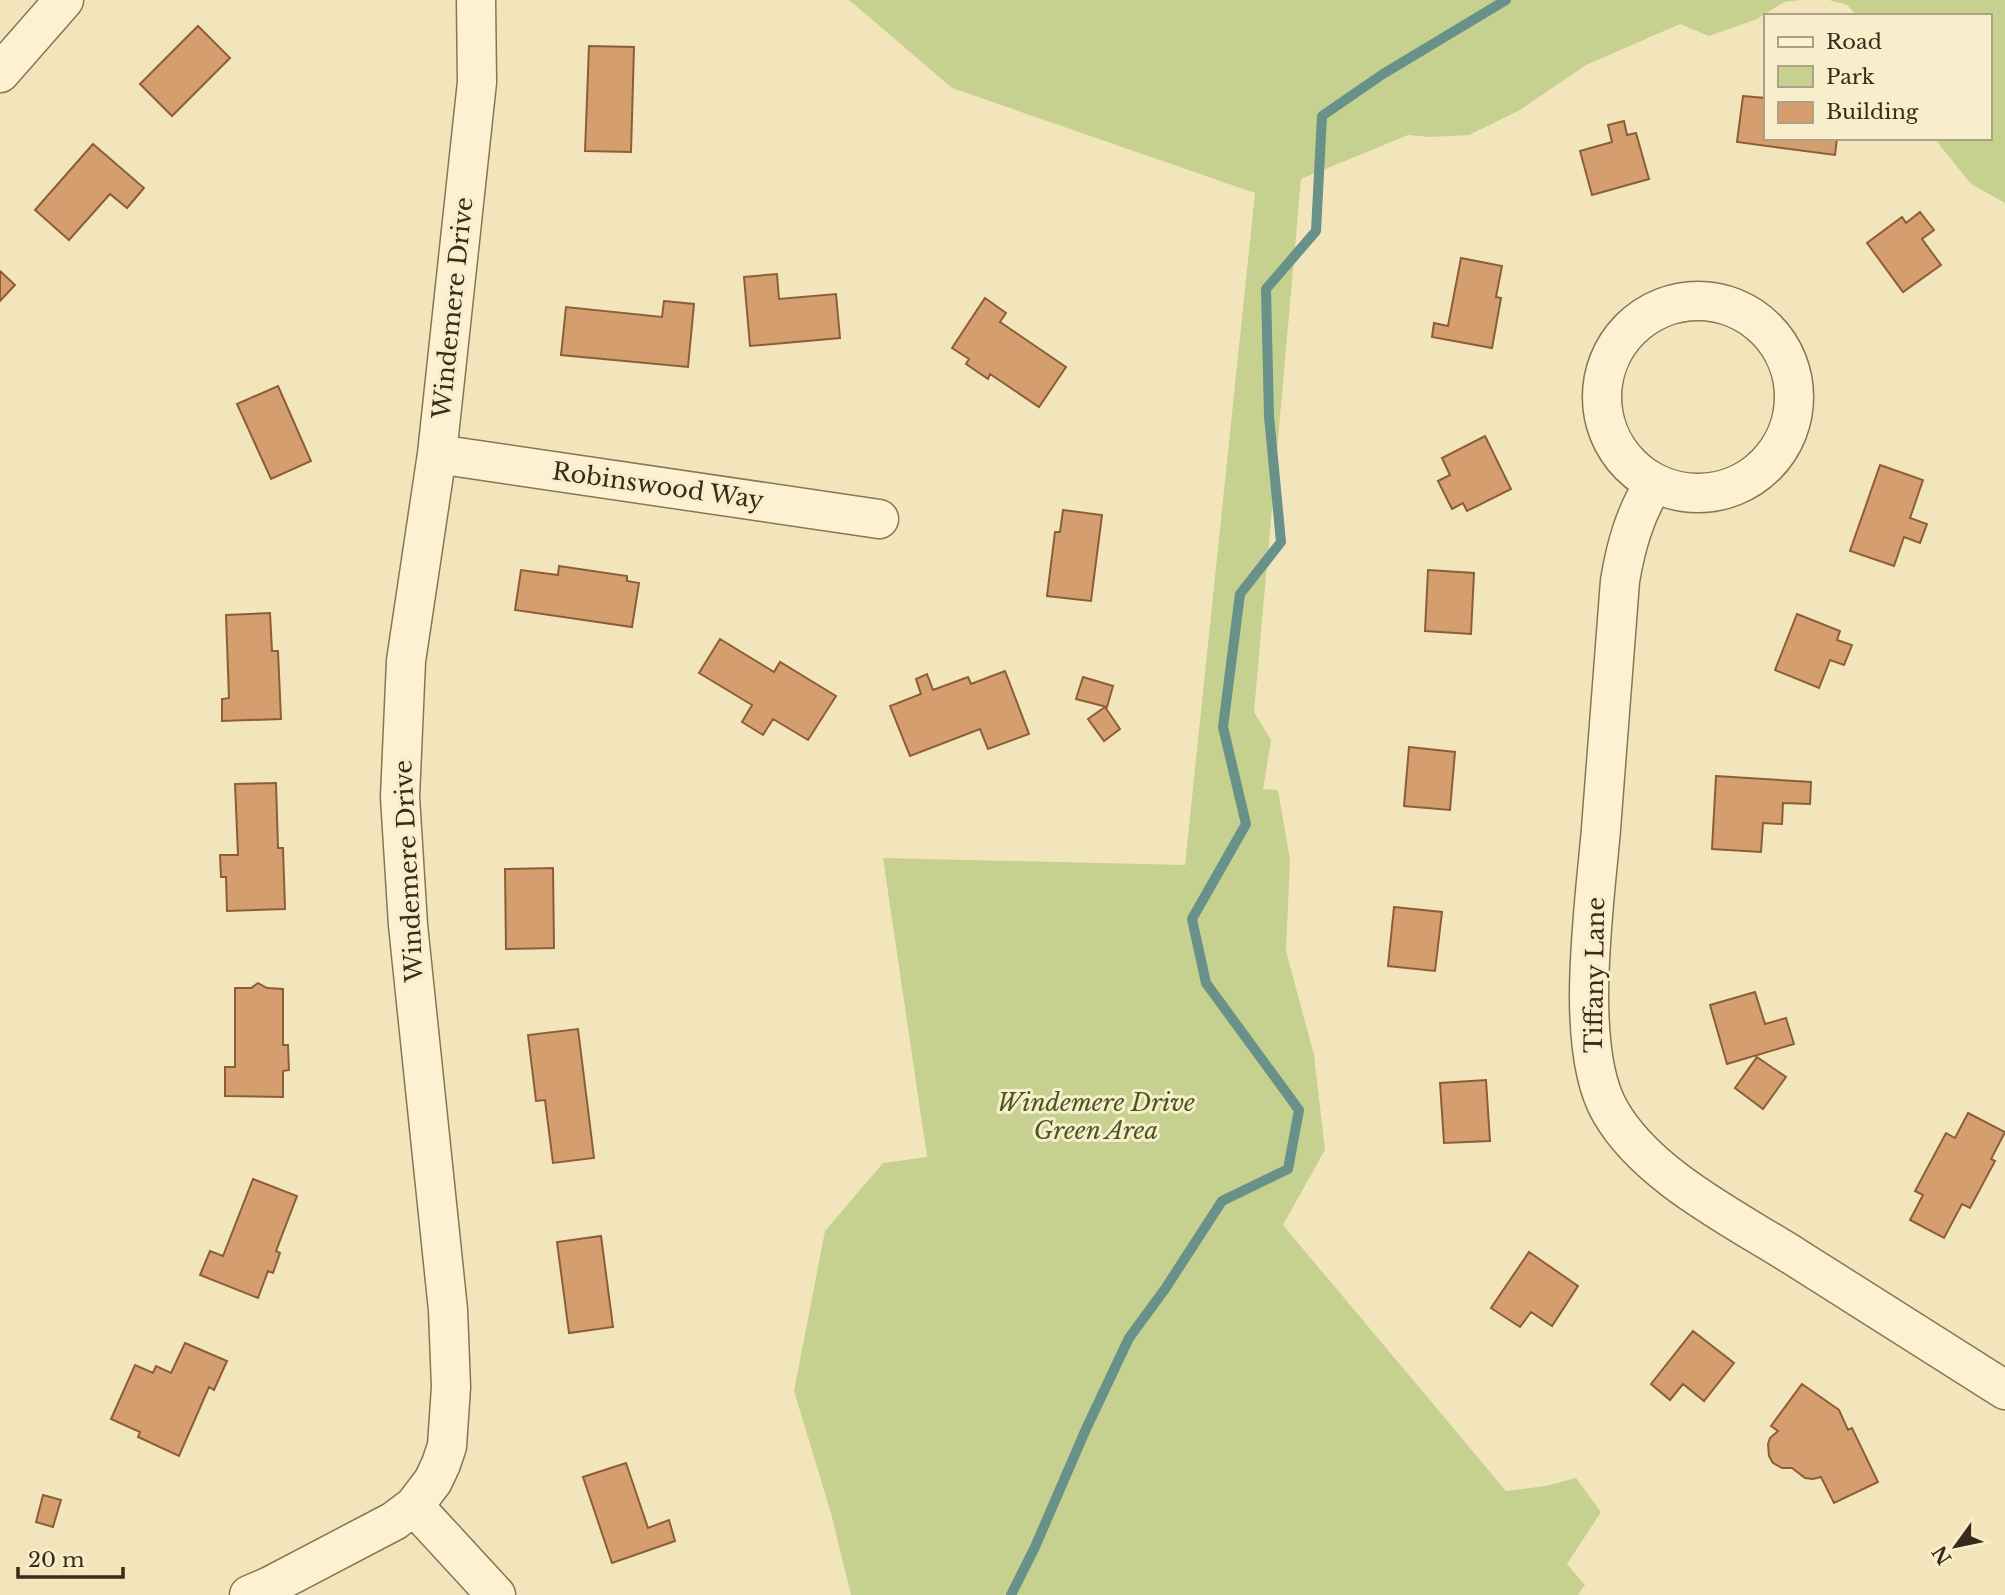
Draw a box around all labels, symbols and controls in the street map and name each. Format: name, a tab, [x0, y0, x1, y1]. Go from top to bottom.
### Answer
legend	[1764, 14, 1991, 140]
text: Road	[1826, 29, 1882, 55]
text: Park	[1826, 64, 1875, 90]
text: Building	[1826, 99, 1919, 125]
street label: Windemere Drive	[426, 196, 479, 421]
street label: Robinswood Way	[550, 456, 766, 515]
street label: Windemere Drive	[388, 759, 429, 984]
street label: Tiffany Lane	[1579, 897, 1610, 1053]
park label: Windemere Drive Green Area	[997, 1088, 1195, 1145]
north arrow	[1921, 1511, 1991, 1581]
scale bar	[18, 1536, 122, 1580]
text: N	[1928, 1541, 1957, 1569]
text: 20 m	[28, 1547, 85, 1573]

